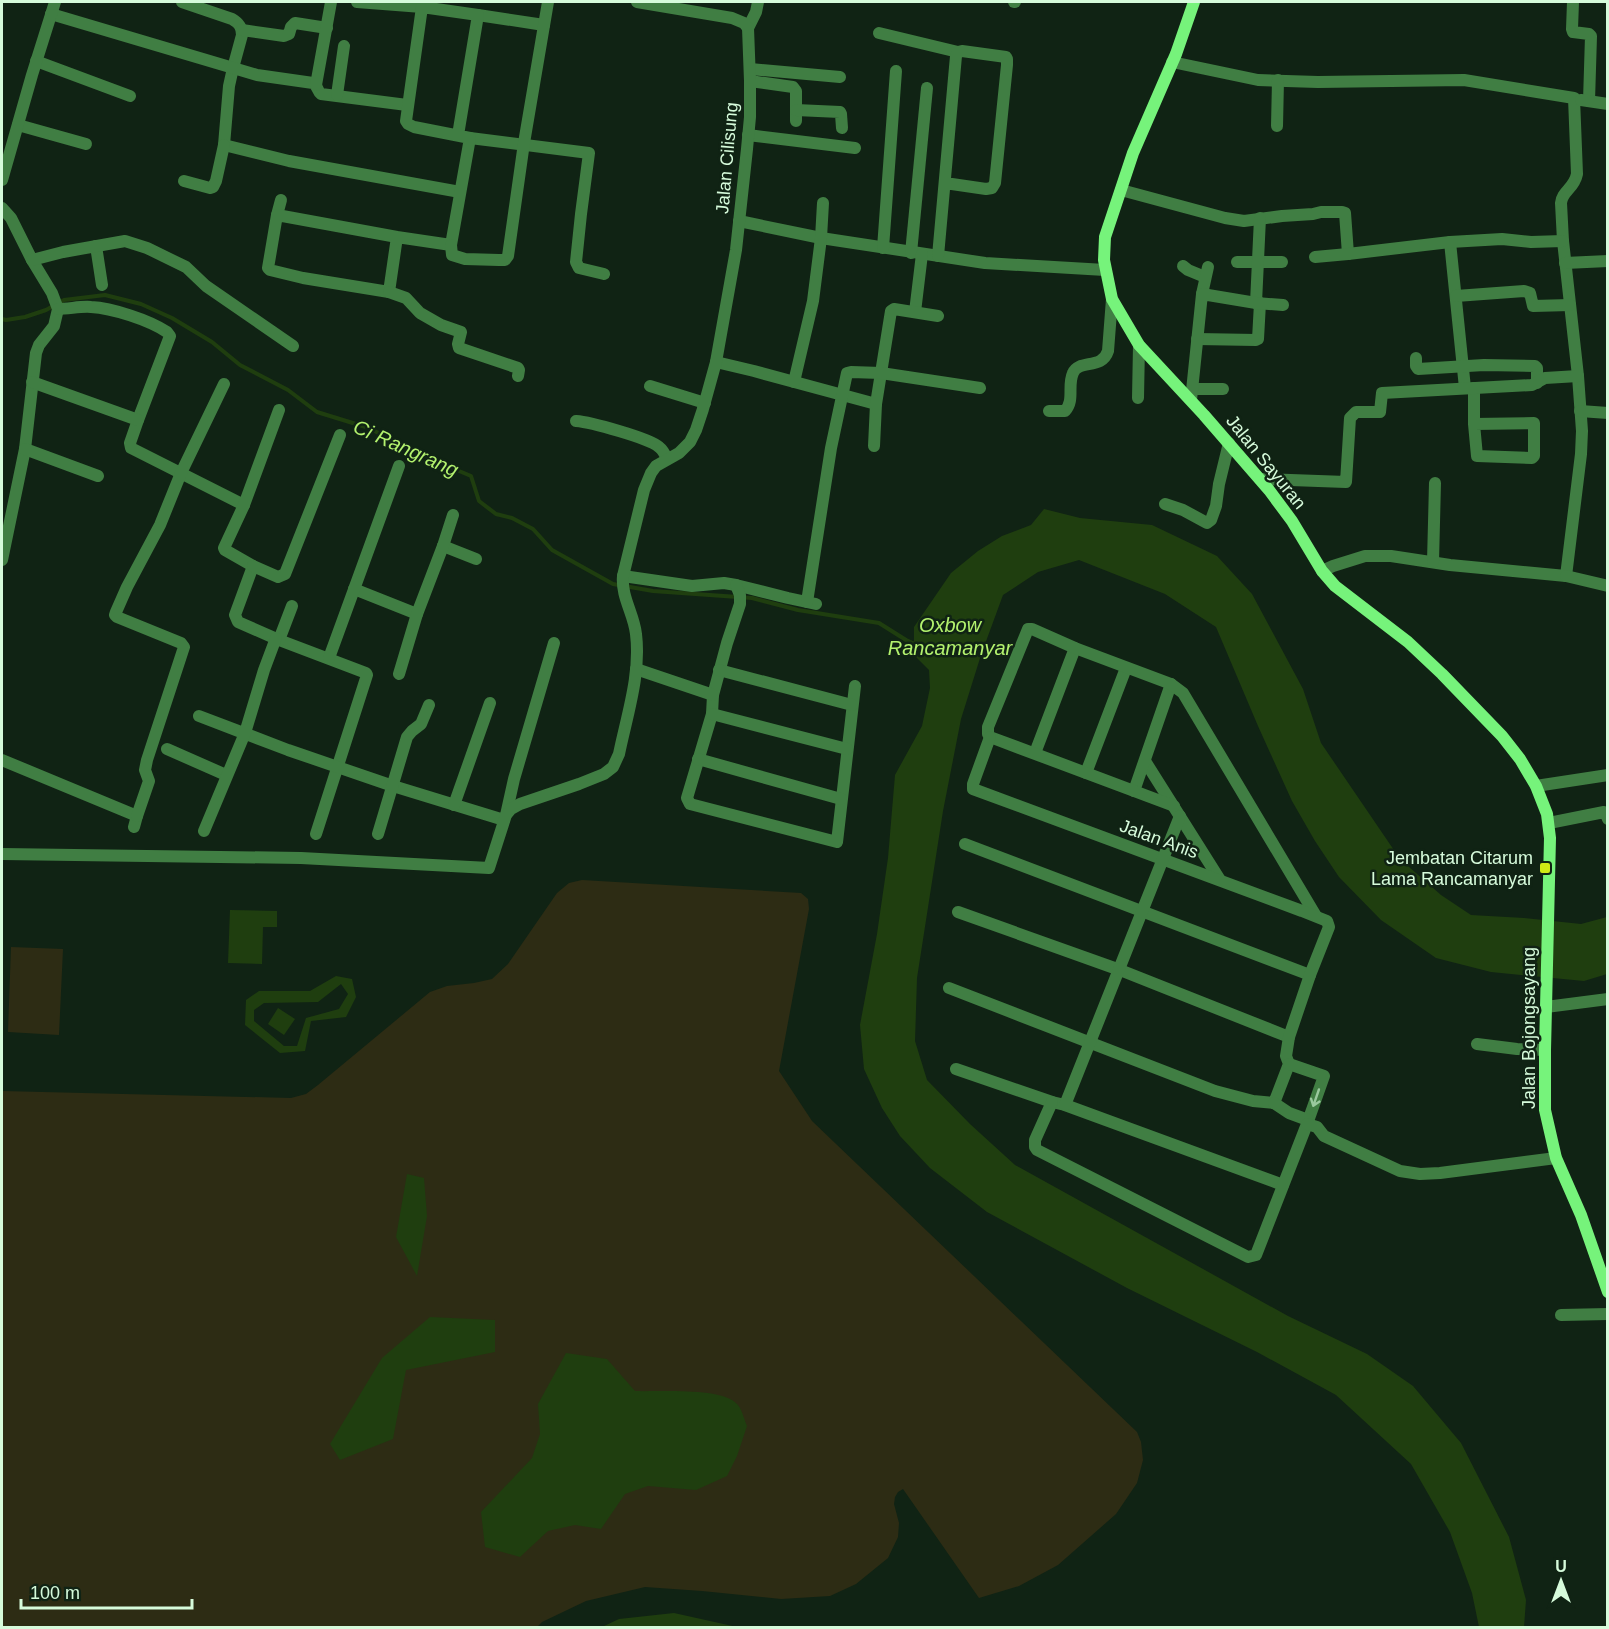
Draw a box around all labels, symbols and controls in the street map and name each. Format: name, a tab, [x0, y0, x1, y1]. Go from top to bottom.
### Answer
street label: Jalan Cilisung	[712, 101, 742, 215]
street label: Jalan Sayuran	[1222, 411, 1310, 513]
water label: Ci Rangrang	[350, 415, 462, 481]
water label: Oxbow Rancamanyar	[888, 614, 1014, 659]
street label: Jalan Anis	[1117, 816, 1201, 862]
place label: Jembatan Citarum Lama Rancamanyar	[1371, 848, 1533, 889]
marker: Jembatan Citarum Lama Rancamanyar	[1538, 861, 1552, 875]
street label: Jalan Bojongsayang	[1519, 947, 1539, 1109]
one-way arrow	[1310, 1088, 1321, 1107]
north arrow	[1531, 1551, 1591, 1611]
text: U	[1555, 1558, 1567, 1575]
scale bar	[21, 1572, 192, 1610]
text: 100 m	[30, 1583, 80, 1603]

